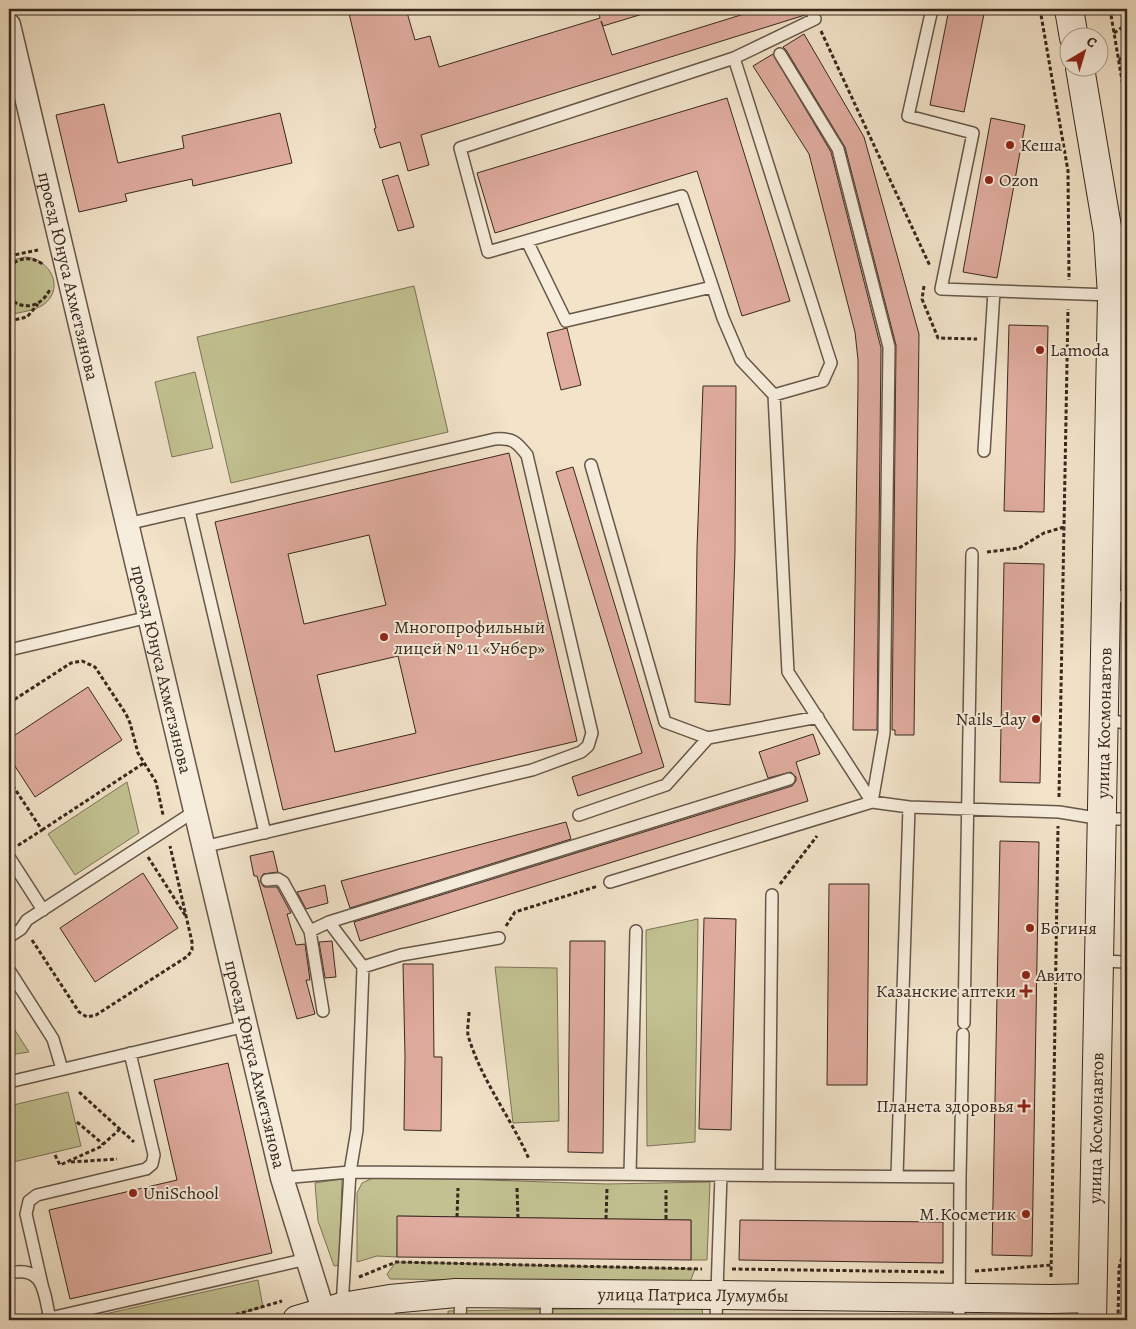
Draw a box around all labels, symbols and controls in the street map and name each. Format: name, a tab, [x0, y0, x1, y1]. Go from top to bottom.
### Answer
north arrow	[1058, 28, 1108, 78]
text: С	[1082, 32, 1101, 53]
place label: Кеша	[1020, 133, 1063, 157]
marker: Кеша	[1004, 139, 1016, 151]
place label: Ozon	[999, 168, 1039, 192]
street label: проезд Юнуса Ахметзянова	[32, 169, 105, 383]
marker: Ozon	[983, 174, 995, 186]
place label: Lamoda	[1050, 338, 1110, 362]
marker: Lamoda	[1034, 344, 1046, 356]
street label: проезд Юнуса Ахметзянова	[125, 562, 198, 777]
place label: Многопрофильный лицей № 11 «Унбер»	[394, 615, 545, 660]
marker: Многопрофильный лицей № 11 «Унбер»	[378, 631, 390, 643]
street label: улица Космонавтов	[1091, 647, 1117, 800]
place label: Nails_day	[955, 707, 1027, 731]
marker: Nails_day	[1030, 713, 1042, 725]
place label: Богиня	[1040, 916, 1097, 940]
marker: Богиня	[1024, 922, 1036, 934]
street label: проезд Юнуса Ахметзянова	[219, 958, 292, 1172]
place label: Авито	[1035, 963, 1082, 987]
marker: Авито	[1020, 969, 1032, 981]
place label: Казанские аптеки	[876, 979, 1016, 1003]
marker: Казанские аптеки	[1020, 985, 1032, 997]
street label: улица Космонавтов	[1083, 1052, 1109, 1205]
place label: Планета здоровья	[876, 1094, 1014, 1118]
marker: Планета здоровья	[1018, 1100, 1030, 1112]
place label: UniSchool	[143, 1181, 219, 1205]
marker: UniSchool	[127, 1187, 139, 1199]
place label: М.Косметик	[919, 1202, 1016, 1226]
marker: М.Косметик	[1020, 1208, 1032, 1220]
street label: улица Патриса Лумумбы	[597, 1282, 789, 1308]

